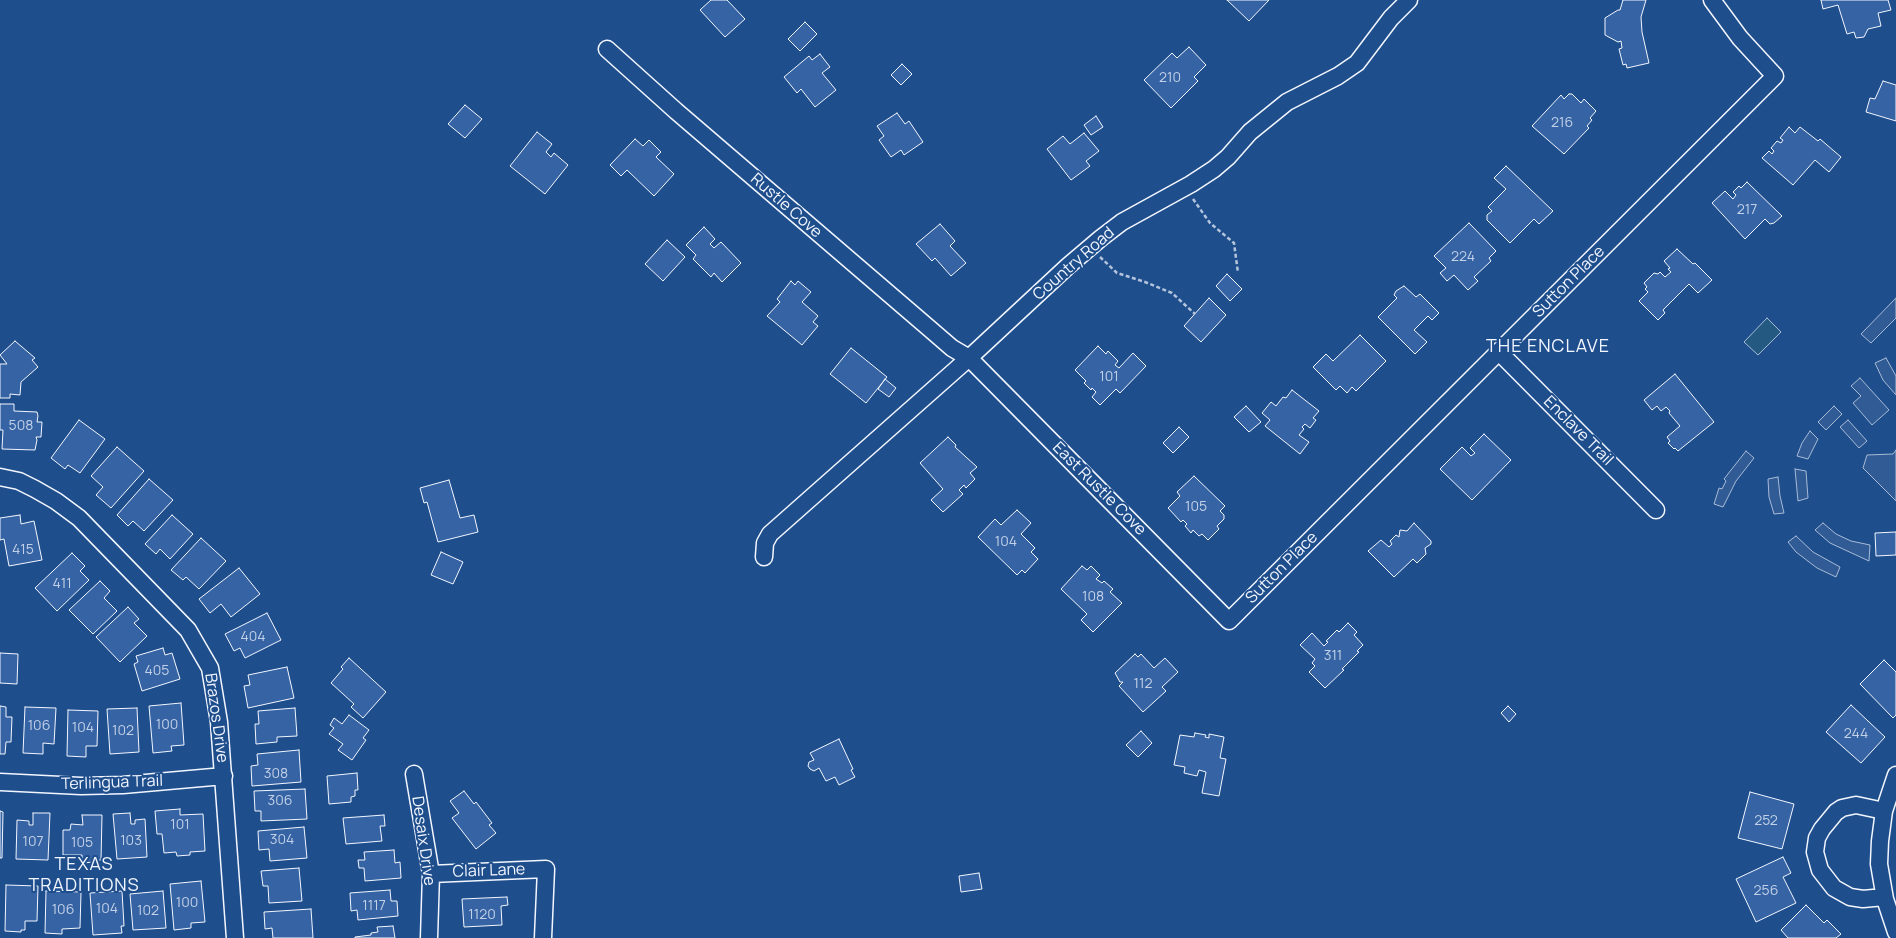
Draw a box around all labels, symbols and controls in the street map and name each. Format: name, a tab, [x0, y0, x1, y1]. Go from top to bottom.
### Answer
house number: 210	[1159, 70, 1181, 86]
house number: 216	[1551, 115, 1573, 131]
street label: Rustle Cove	[746, 170, 826, 242]
house number: 217	[1737, 202, 1757, 218]
street label: Country Road	[1029, 223, 1119, 305]
street label: Sutton Place	[1529, 242, 1609, 322]
house number: 224	[1451, 249, 1475, 265]
district label: THE ENCLAVE	[1485, 336, 1611, 358]
house number: 101	[1099, 369, 1119, 385]
street label: Enclave Trail	[1539, 392, 1617, 470]
house number: 508	[9, 418, 33, 434]
street label: East Rustle Cove	[1048, 438, 1150, 540]
house number: 105	[1185, 499, 1207, 515]
street label: Sutton Place	[1242, 528, 1322, 608]
house number: 104	[995, 534, 1017, 550]
house number: 415	[12, 542, 34, 558]
house number: 411	[52, 576, 72, 592]
house number: 108	[1082, 589, 1104, 605]
house number: 404	[240, 629, 266, 645]
house number: 311	[1324, 648, 1342, 664]
house number: 405	[145, 663, 169, 679]
street label: Brazos Drive	[200, 672, 232, 764]
house number: 112	[1134, 676, 1152, 692]
house number: 100	[156, 717, 178, 733]
house number: 106	[28, 718, 50, 734]
house number: 104	[72, 720, 94, 736]
house number: 102	[112, 723, 134, 739]
house number: 244	[1844, 726, 1868, 742]
house number: 308	[264, 766, 288, 782]
street label: Terlingua Trail	[61, 772, 163, 794]
house number: 306	[268, 793, 292, 809]
street label: Desaix Drive	[407, 795, 439, 887]
house number: 252	[1754, 813, 1778, 829]
house number: 101	[170, 817, 190, 833]
house number: 304	[270, 832, 294, 848]
house number: 103	[120, 833, 142, 849]
house number: 107	[22, 834, 44, 850]
house number: 105	[71, 835, 93, 851]
district label: TEXAS TRADITIONS	[27, 854, 141, 896]
street label: Clair Lane	[452, 860, 526, 882]
house number: 256	[1754, 883, 1778, 899]
house number: 100	[176, 895, 198, 911]
house number: 1117	[362, 898, 386, 914]
house number: 104	[96, 901, 118, 917]
house number: 106	[52, 902, 74, 918]
house number: 102	[137, 903, 159, 919]
house number: 1120	[468, 907, 496, 923]

